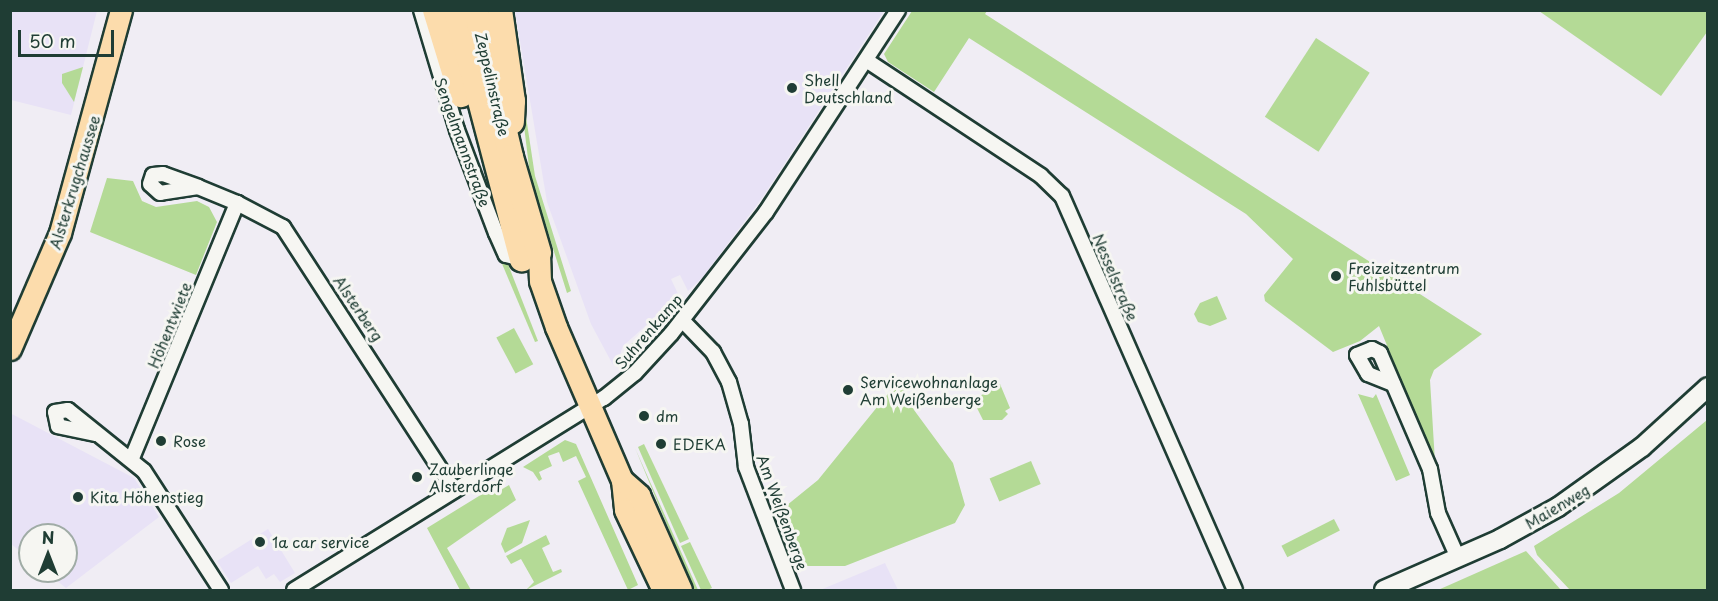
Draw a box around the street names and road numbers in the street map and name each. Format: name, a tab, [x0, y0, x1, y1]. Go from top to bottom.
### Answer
street label: Zeppelinstraße	[472, 30, 514, 138]
street label: Sengelmannstraße	[431, 75, 495, 209]
street label: Alsterkrugchaussee	[45, 113, 103, 251]
street label: Nesselstraße	[1090, 231, 1142, 323]
street label: Alsterberg	[331, 272, 387, 344]
street label: Höhentwiete	[144, 279, 194, 371]
street label: Suhrenkamp	[611, 290, 685, 372]
street label: Am Weißenberge	[754, 451, 812, 573]
street label: Maienweg	[1521, 480, 1593, 532]

